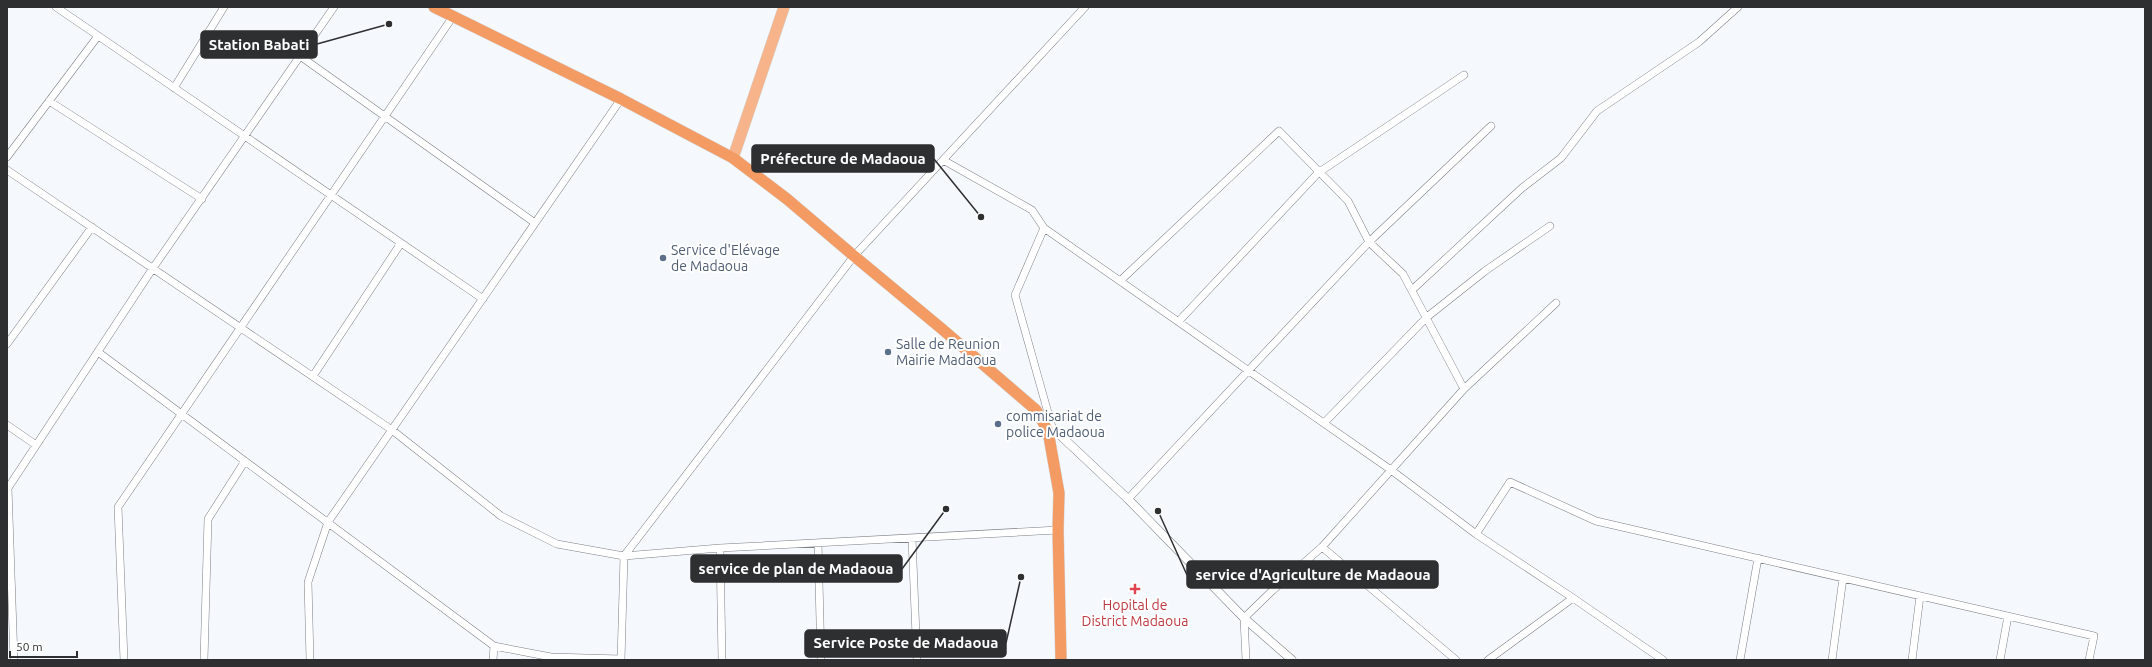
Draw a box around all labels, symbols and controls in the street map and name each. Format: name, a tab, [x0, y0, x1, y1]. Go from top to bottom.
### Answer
callout: Station Babati	[201, 31, 317, 58]
text: Station Babati	[209, 36, 309, 53]
callout: Préfecture de Madaoua	[752, 145, 934, 172]
text: Préfecture de Madaoua	[760, 150, 926, 167]
place label: Service d'Elévage de Madaoua	[671, 242, 780, 274]
marker: Service d'Elévage de Madaoua	[658, 253, 668, 263]
place label: Salle de Reunion Mairie Madaoua	[896, 336, 1000, 368]
marker: Salle de Reunion Mairie Madaoua	[883, 347, 893, 357]
place label: commisariat de police Madaoua	[1006, 408, 1105, 440]
marker: commisariat de police Madaoua	[993, 419, 1003, 429]
callout: service de plan de Madaoua	[691, 555, 902, 582]
text: service de plan de Madaoua	[699, 560, 893, 577]
callout: service d'Agriculture de Madaoua	[1187, 561, 1438, 588]
text: service d'Agriculture de Madaoua	[1195, 566, 1431, 583]
marker: Hopital de District Madaoua	[1129, 583, 1141, 595]
place label: Hopital de District Madaoua	[1082, 597, 1188, 629]
callout: Service Poste de Madaoua	[805, 630, 1006, 657]
scale bar	[10, 633, 77, 659]
text: Service Poste de Madaoua	[814, 634, 998, 651]
text: 50 m	[16, 640, 43, 653]

